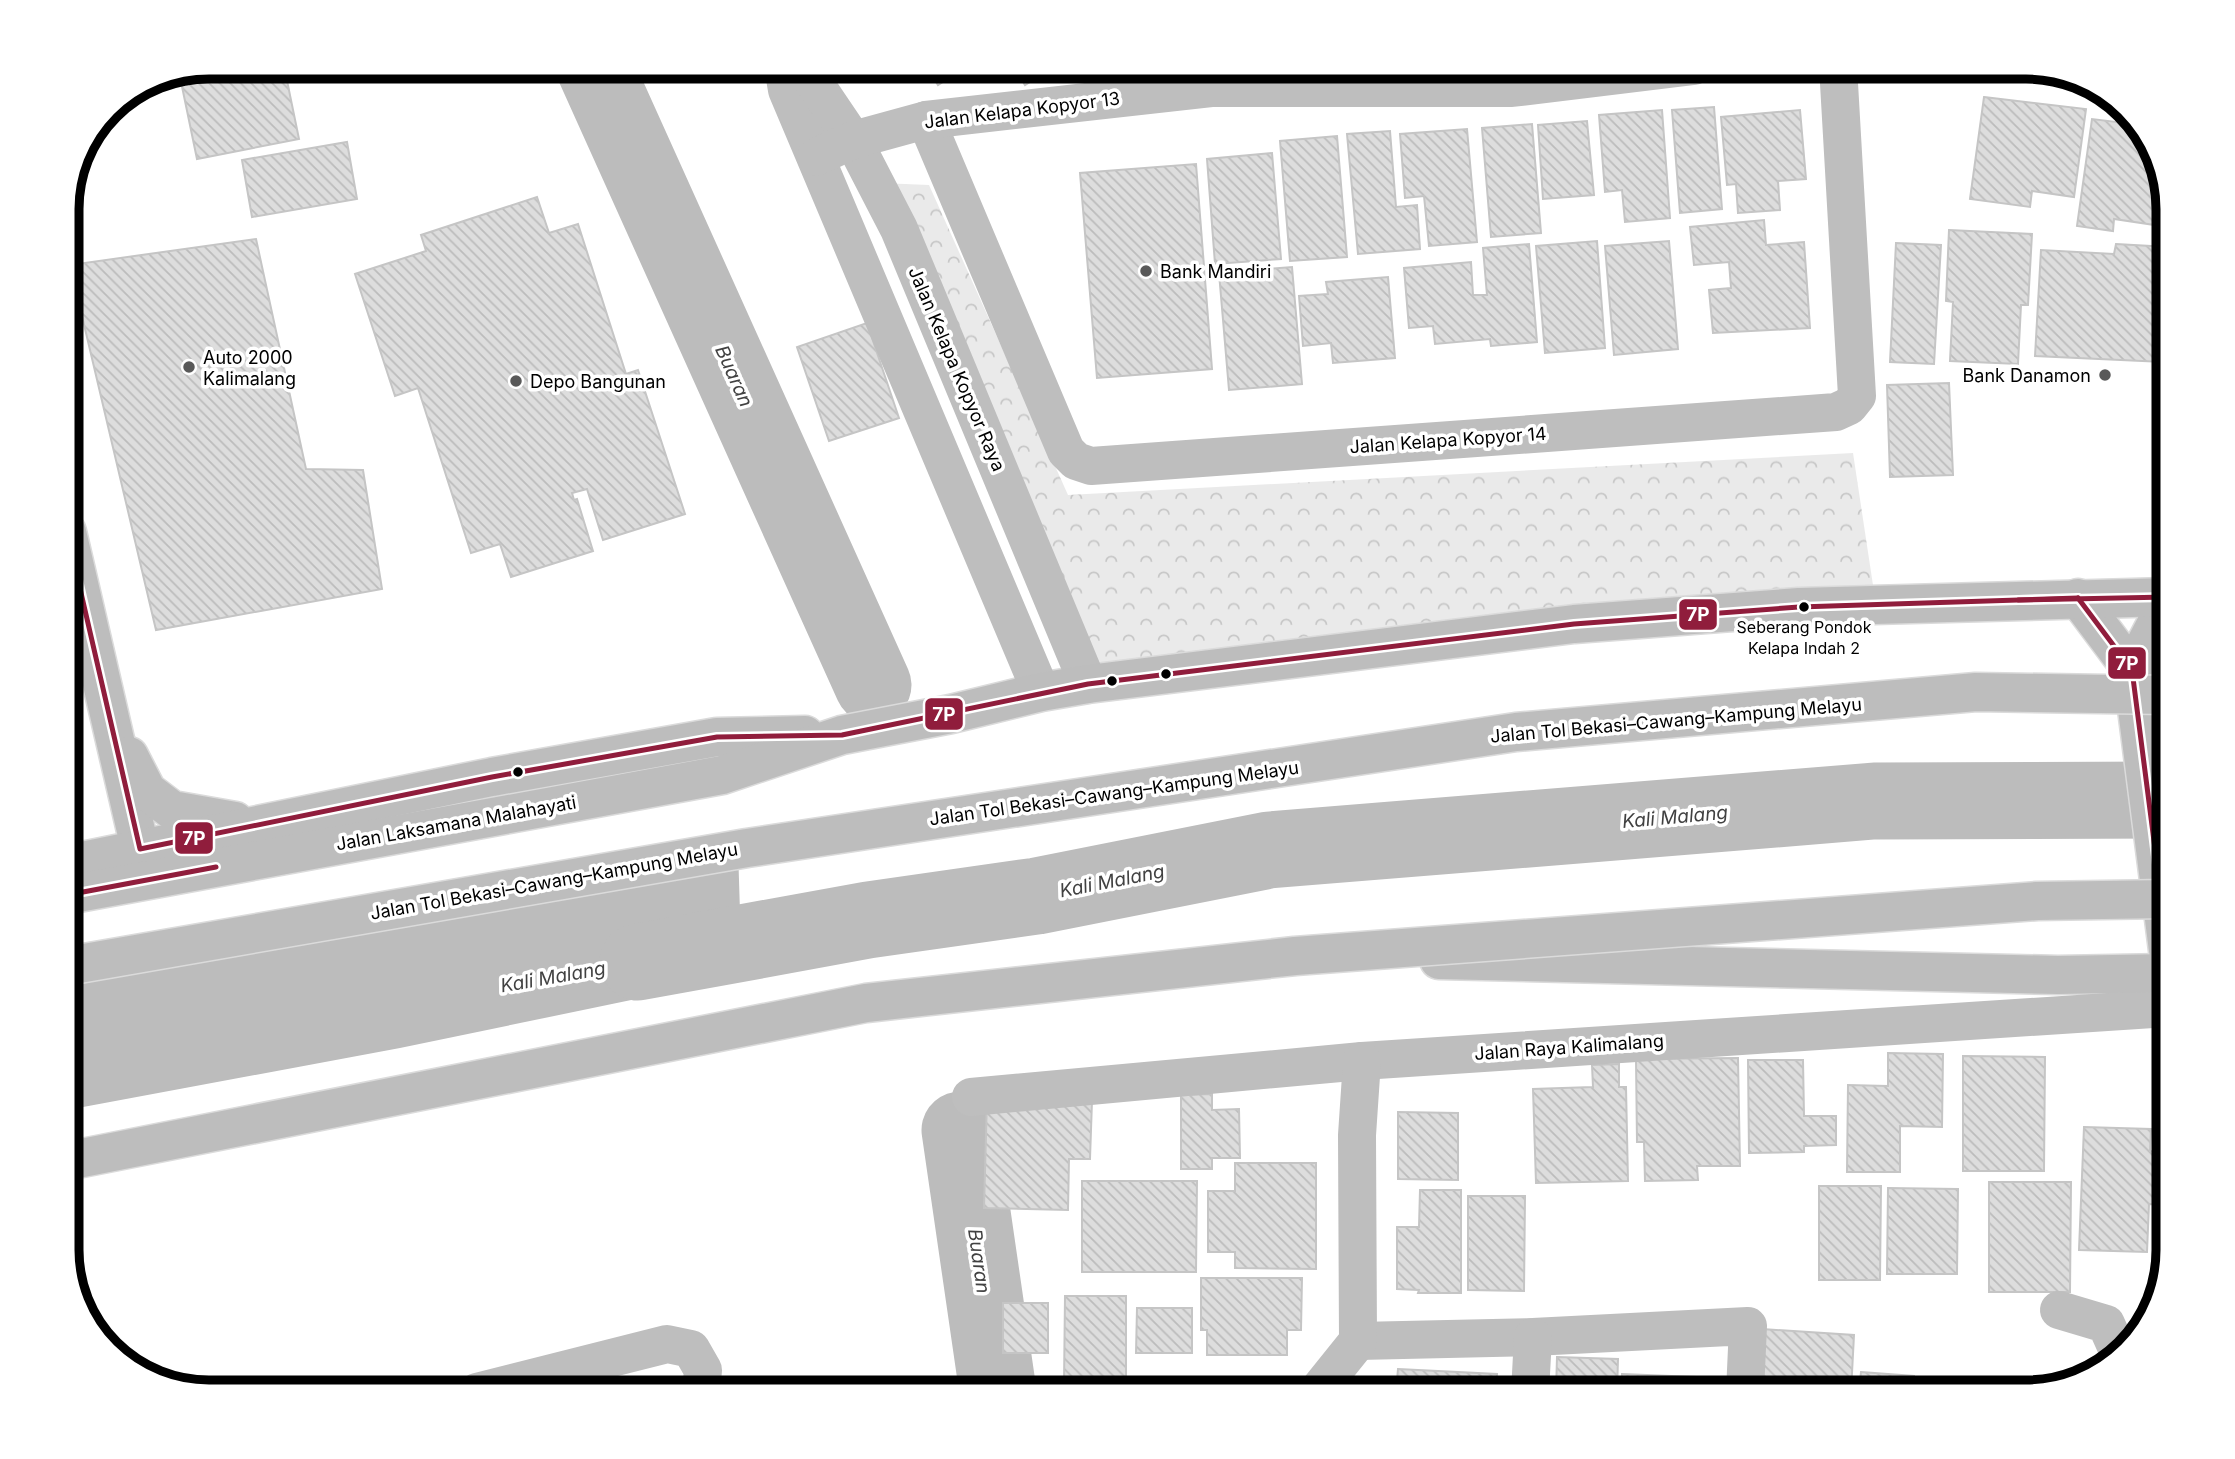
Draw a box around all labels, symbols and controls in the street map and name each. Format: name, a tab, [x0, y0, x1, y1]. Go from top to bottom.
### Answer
street label: Jalan Kelapa Kopyor 13	[923, 88, 1121, 132]
place label: Bank Mandiri	[1160, 261, 1271, 282]
marker: Bank Mandiri	[1138, 263, 1154, 279]
street label: Jalan Kelapa Kopyor Raya	[904, 264, 1010, 474]
water label: Buaran	[710, 342, 758, 410]
place label: Auto 2000 Kalimalang	[203, 347, 296, 389]
marker: Auto 2000 Kalimalang	[181, 359, 197, 375]
place label: Bank Danamon	[1963, 365, 2091, 386]
marker: Bank Danamon	[2097, 367, 2113, 383]
place label: Depo Bangunan	[530, 371, 666, 392]
marker: Depo Bangunan	[508, 373, 524, 389]
street label: Jalan Kelapa Kopyor 14	[1349, 423, 1547, 457]
line badge: 7P	[1678, 598, 1718, 631]
marker: Seberang Pondok Kelapa Indah 2	[1797, 600, 1811, 614]
text: 7P	[1686, 603, 1710, 626]
place label: Seberang Pondok Kelapa Indah 2	[1737, 617, 1872, 658]
line badge: 7P	[2107, 646, 2147, 680]
text: 7P	[2115, 652, 2139, 675]
unlabelled marker	[1159, 667, 1173, 681]
unlabelled marker	[1105, 674, 1119, 688]
street label: Jalan Tol Bekasi–Cawang–Kampung Melayu	[1489, 693, 1863, 747]
line badge: 7P	[924, 697, 964, 731]
text: 7P	[932, 703, 956, 726]
street label: Jalan Tol Bekasi–Cawang–Kampung Melayu	[928, 757, 1300, 829]
unlabelled marker	[511, 765, 525, 779]
street label: Jalan Laksamana Malahayati	[334, 792, 578, 854]
water label: Kali Malang	[1621, 801, 1729, 833]
line badge: 7P	[174, 821, 214, 855]
text: 7P	[182, 827, 206, 850]
street label: Jalan Tol Bekasi–Cawang–Kampung Melayu	[369, 838, 739, 924]
water label: Kali Malang	[1058, 860, 1167, 902]
water label: Kali Malang	[499, 956, 608, 998]
street label: Jalan Raya Kalimalang	[1473, 1030, 1665, 1064]
water label: Buaran	[963, 1227, 995, 1295]

